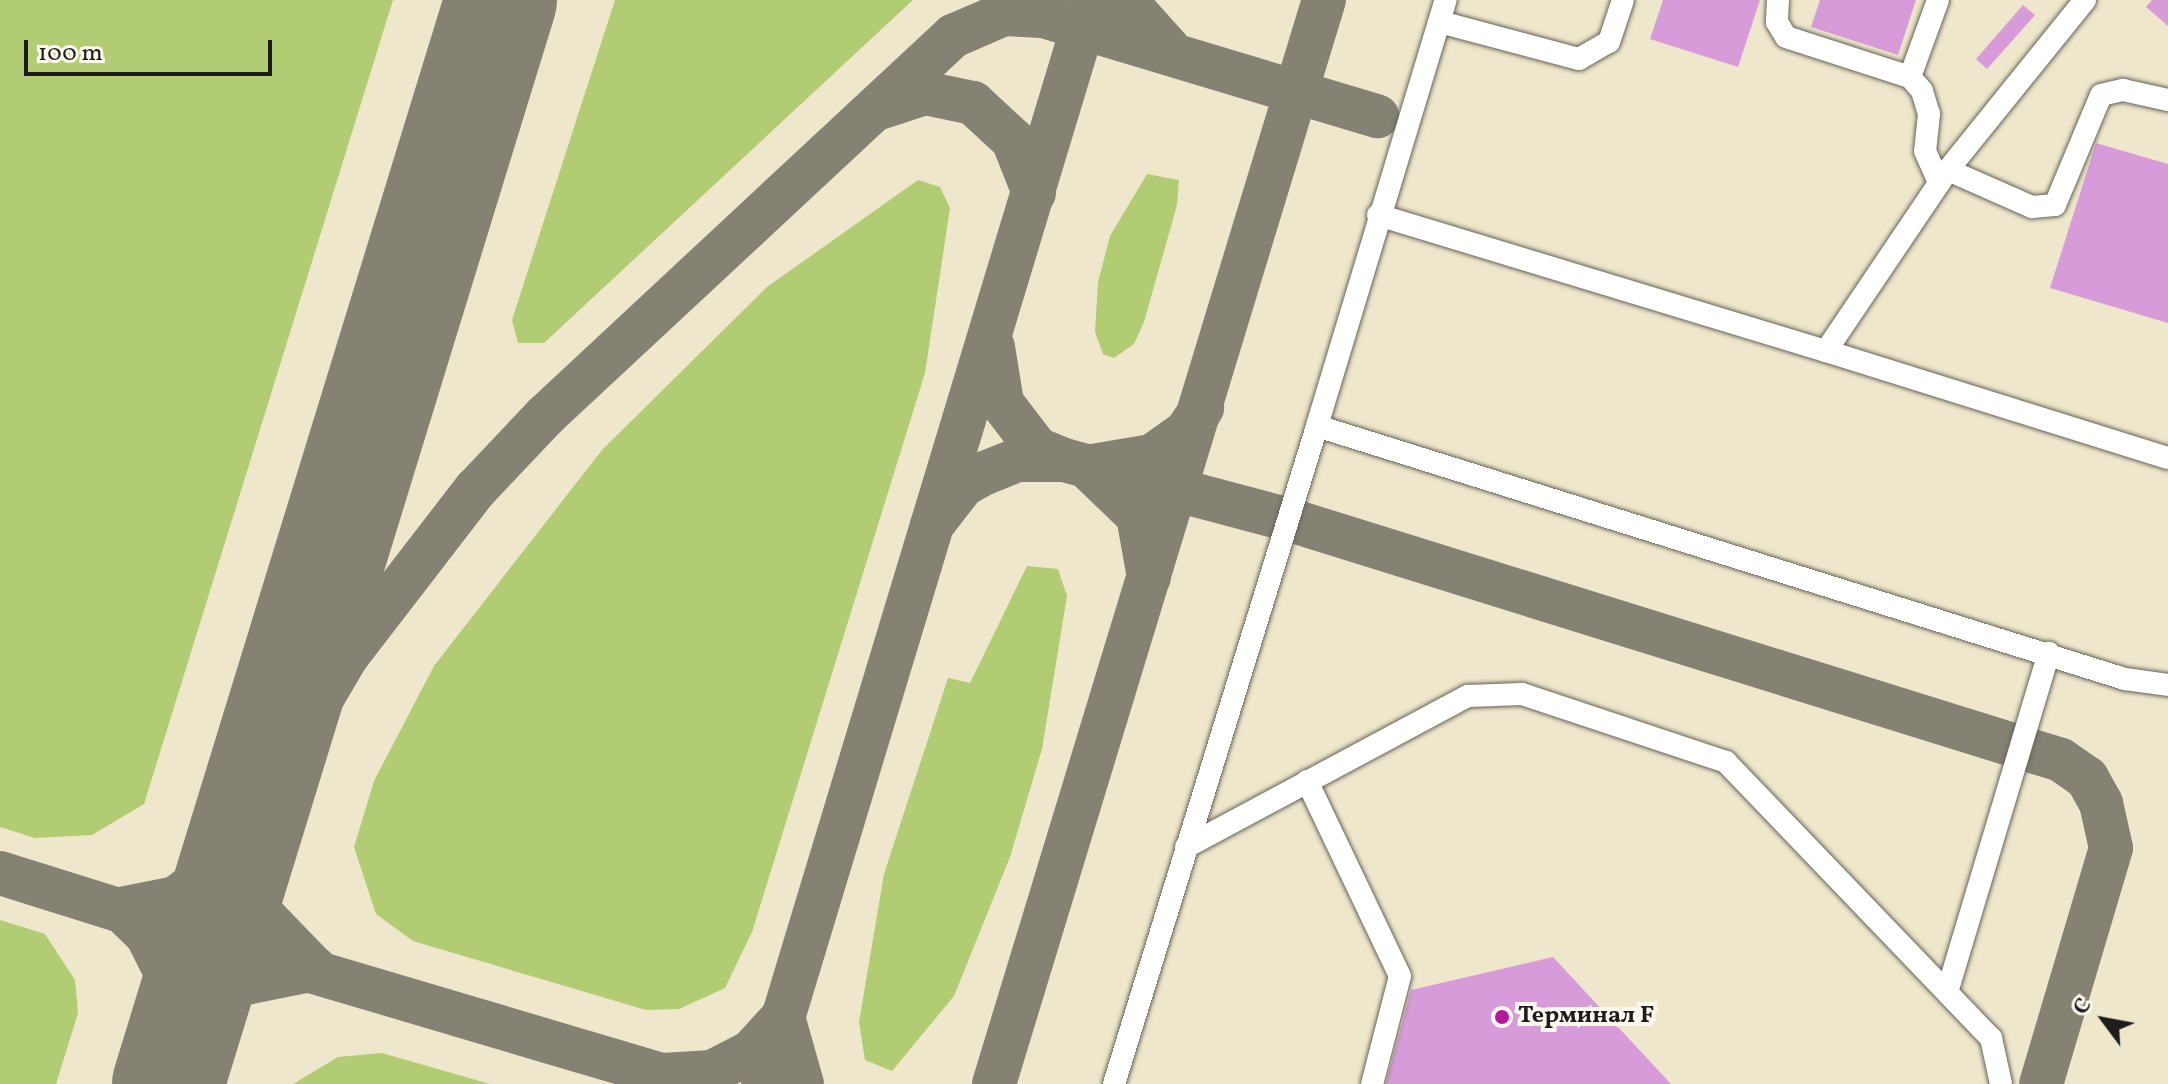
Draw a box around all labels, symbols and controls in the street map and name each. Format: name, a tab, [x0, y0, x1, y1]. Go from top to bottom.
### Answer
scale bar	[28, 24, 276, 74]
text: 100 m	[38, 37, 103, 71]
north arrow	[2064, 980, 2144, 1060]
text: С	[2066, 993, 2100, 1021]
place label: Терминал F	[1518, 1003, 1654, 1031]
marker: Терминал F	[1493, 1008, 1511, 1026]

